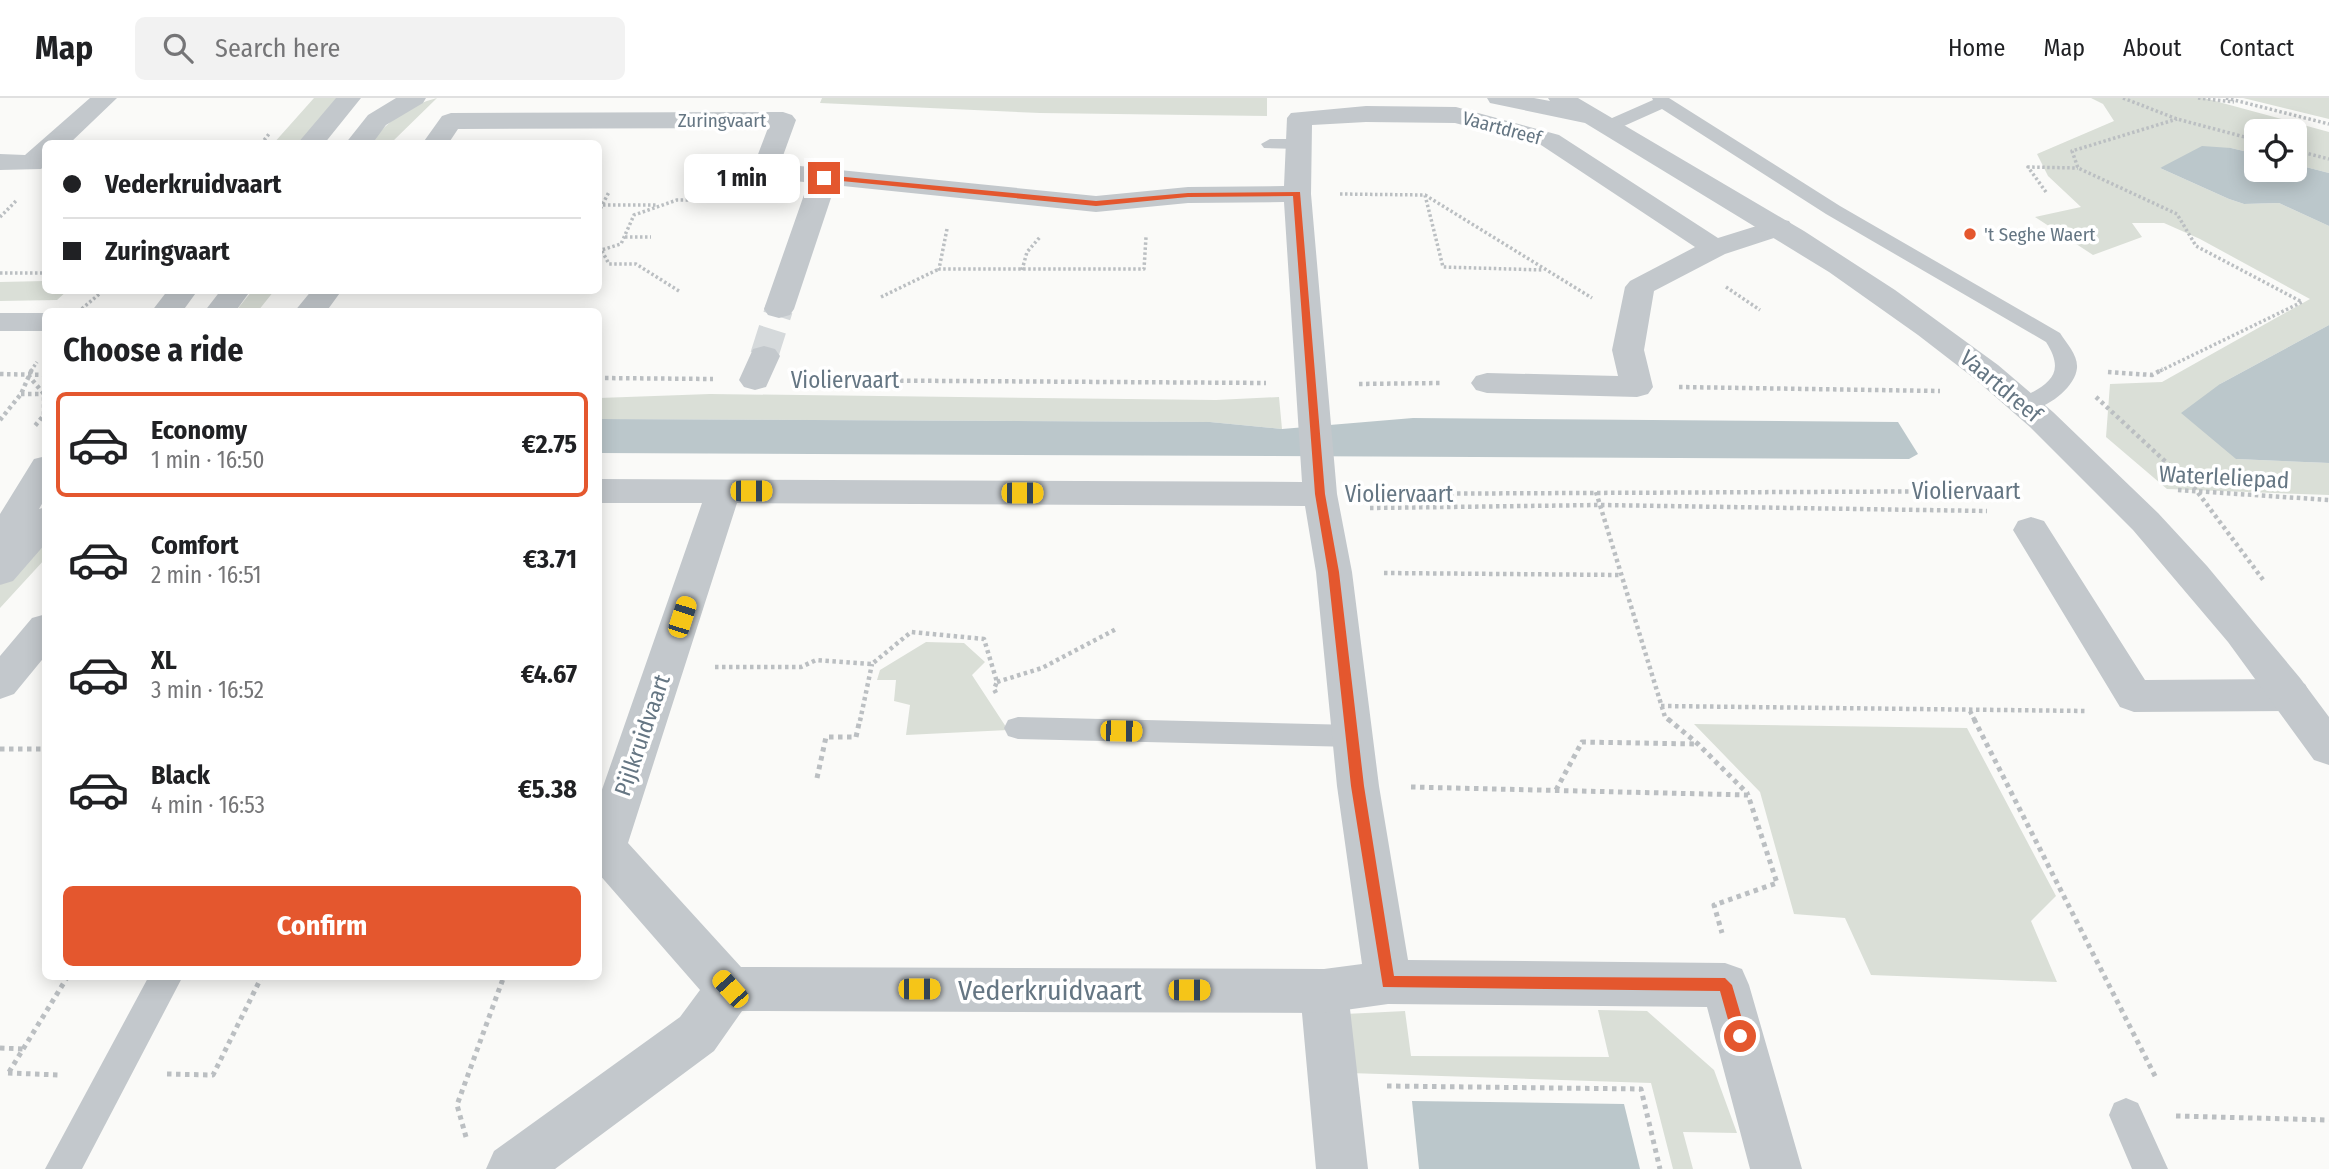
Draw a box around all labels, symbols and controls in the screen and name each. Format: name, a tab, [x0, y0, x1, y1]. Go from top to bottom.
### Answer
search box	[135, 17, 625, 80]
text: Map	[35, 28, 93, 68]
icon: search	[159, 29, 197, 67]
text: Search here	[215, 33, 340, 64]
text: Home	[1948, 34, 2005, 62]
text: Map	[2043, 34, 2085, 62]
text: About	[2123, 34, 2181, 62]
text: Contact	[2219, 34, 2294, 62]
street label: Vaartdreef	[1460, 106, 1545, 150]
street label: Zuringvaart	[678, 109, 767, 132]
map controls	[2244, 119, 2307, 182]
button: locate	[2244, 119, 2307, 182]
callout: 1 min	[684, 154, 800, 202]
route end	[808, 162, 840, 194]
text: 1 min	[717, 164, 767, 192]
text: Vederkruidvaart	[105, 169, 281, 200]
place label: 't Seghe Waert	[1984, 223, 2096, 246]
marker: 't Seghe Waert	[1962, 226, 1978, 242]
text: Zuringvaart	[105, 236, 230, 267]
text: Choose a ride	[63, 331, 244, 369]
street label: Vaartdreef	[1955, 344, 2049, 429]
street label: Violiervaart	[791, 366, 900, 394]
icon: car	[67, 413, 130, 476]
text: Economy	[151, 415, 247, 446]
text: €2.75	[522, 429, 577, 460]
text: 1 min · 16:50	[151, 446, 265, 474]
street label: Waterleliepad	[2158, 460, 2290, 494]
street label: Violiervaart	[1912, 477, 2021, 505]
street label: Violiervaart	[1345, 480, 1454, 508]
car	[731, 481, 773, 502]
car	[1002, 483, 1044, 504]
icon: car	[67, 528, 130, 591]
text: Comfort	[151, 530, 239, 561]
text: €3.71	[523, 544, 577, 575]
text: 2 min · 16:51	[151, 561, 262, 589]
car	[666, 594, 699, 640]
icon: car	[67, 643, 130, 706]
text: XL	[151, 645, 177, 676]
text: €4.67	[521, 659, 577, 690]
street label: Pijlkruidvaart	[608, 670, 676, 799]
text: 3 min · 16:52	[151, 676, 264, 704]
car	[1100, 720, 1143, 742]
icon: car	[67, 758, 130, 821]
text: Black	[151, 760, 210, 791]
text: €5.38	[518, 774, 577, 805]
text: 4 min · 16:53	[151, 791, 265, 819]
button: Confirm	[63, 886, 581, 966]
car	[709, 966, 752, 1012]
street label: Vederkruidvaart	[958, 974, 1143, 1007]
car	[899, 979, 941, 1000]
car	[1169, 980, 1211, 1001]
route start	[1724, 1020, 1756, 1052]

